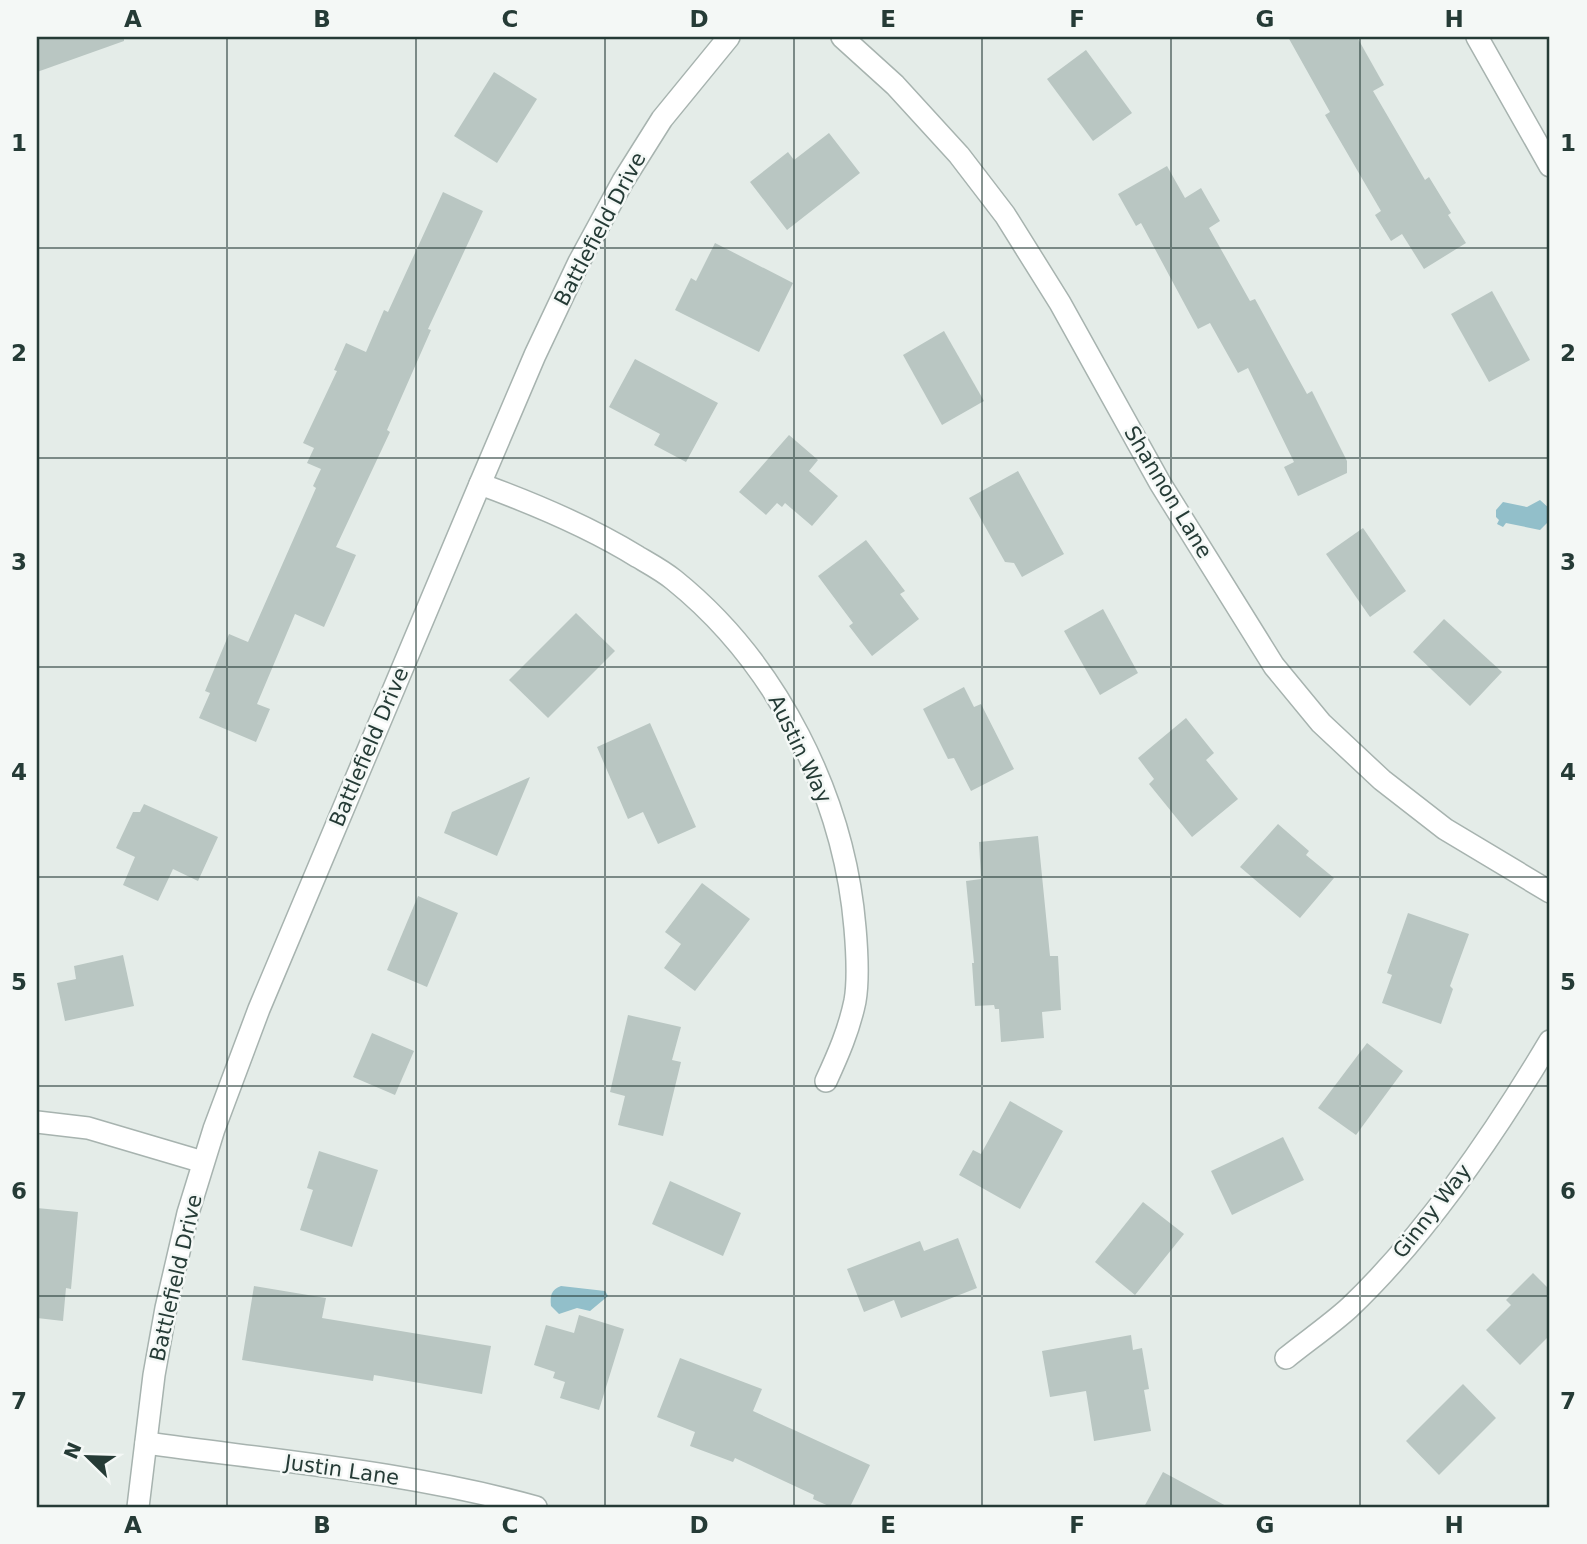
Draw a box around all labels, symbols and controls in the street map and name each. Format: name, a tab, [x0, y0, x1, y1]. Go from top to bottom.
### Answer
text: A	[124, 6, 142, 32]
text: B	[313, 6, 331, 32]
text: C	[502, 6, 518, 32]
text: D	[689, 6, 709, 32]
text: E	[880, 6, 896, 32]
text: F	[1069, 6, 1085, 32]
text: G	[1256, 6, 1274, 32]
text: H	[1444, 6, 1464, 32]
text: 1	[11, 130, 27, 156]
text: 1	[1560, 130, 1576, 156]
street label: Battlefield Drive	[549, 148, 651, 310]
text: 2	[11, 340, 27, 366]
text: 2	[1560, 340, 1576, 366]
street label: Shannon Lane	[1119, 422, 1217, 562]
text: 3	[11, 549, 27, 575]
text: 3	[1560, 549, 1576, 575]
street label: Battlefield Drive	[325, 664, 413, 830]
street label: Austin Way	[763, 691, 837, 807]
text: 4	[11, 759, 27, 785]
text: 4	[1560, 759, 1576, 785]
text: 5	[11, 969, 27, 995]
text: 5	[1560, 969, 1576, 995]
street label: Ginny Way	[1388, 1159, 1476, 1263]
text: 6	[11, 1178, 27, 1204]
text: 6	[1560, 1178, 1576, 1204]
street label: Battlefield Drive	[145, 1192, 207, 1364]
text: 7	[11, 1388, 27, 1414]
text: 7	[1560, 1388, 1576, 1414]
north arrow	[52, 1422, 122, 1492]
text: N	[59, 1439, 86, 1462]
street label: Justin Lane	[281, 1450, 401, 1490]
text: A	[124, 1512, 142, 1538]
text: B	[313, 1512, 331, 1538]
text: C	[502, 1512, 518, 1538]
text: D	[689, 1512, 709, 1538]
text: E	[880, 1512, 896, 1538]
text: F	[1069, 1512, 1085, 1538]
text: G	[1256, 1512, 1274, 1538]
text: H	[1444, 1512, 1464, 1538]

